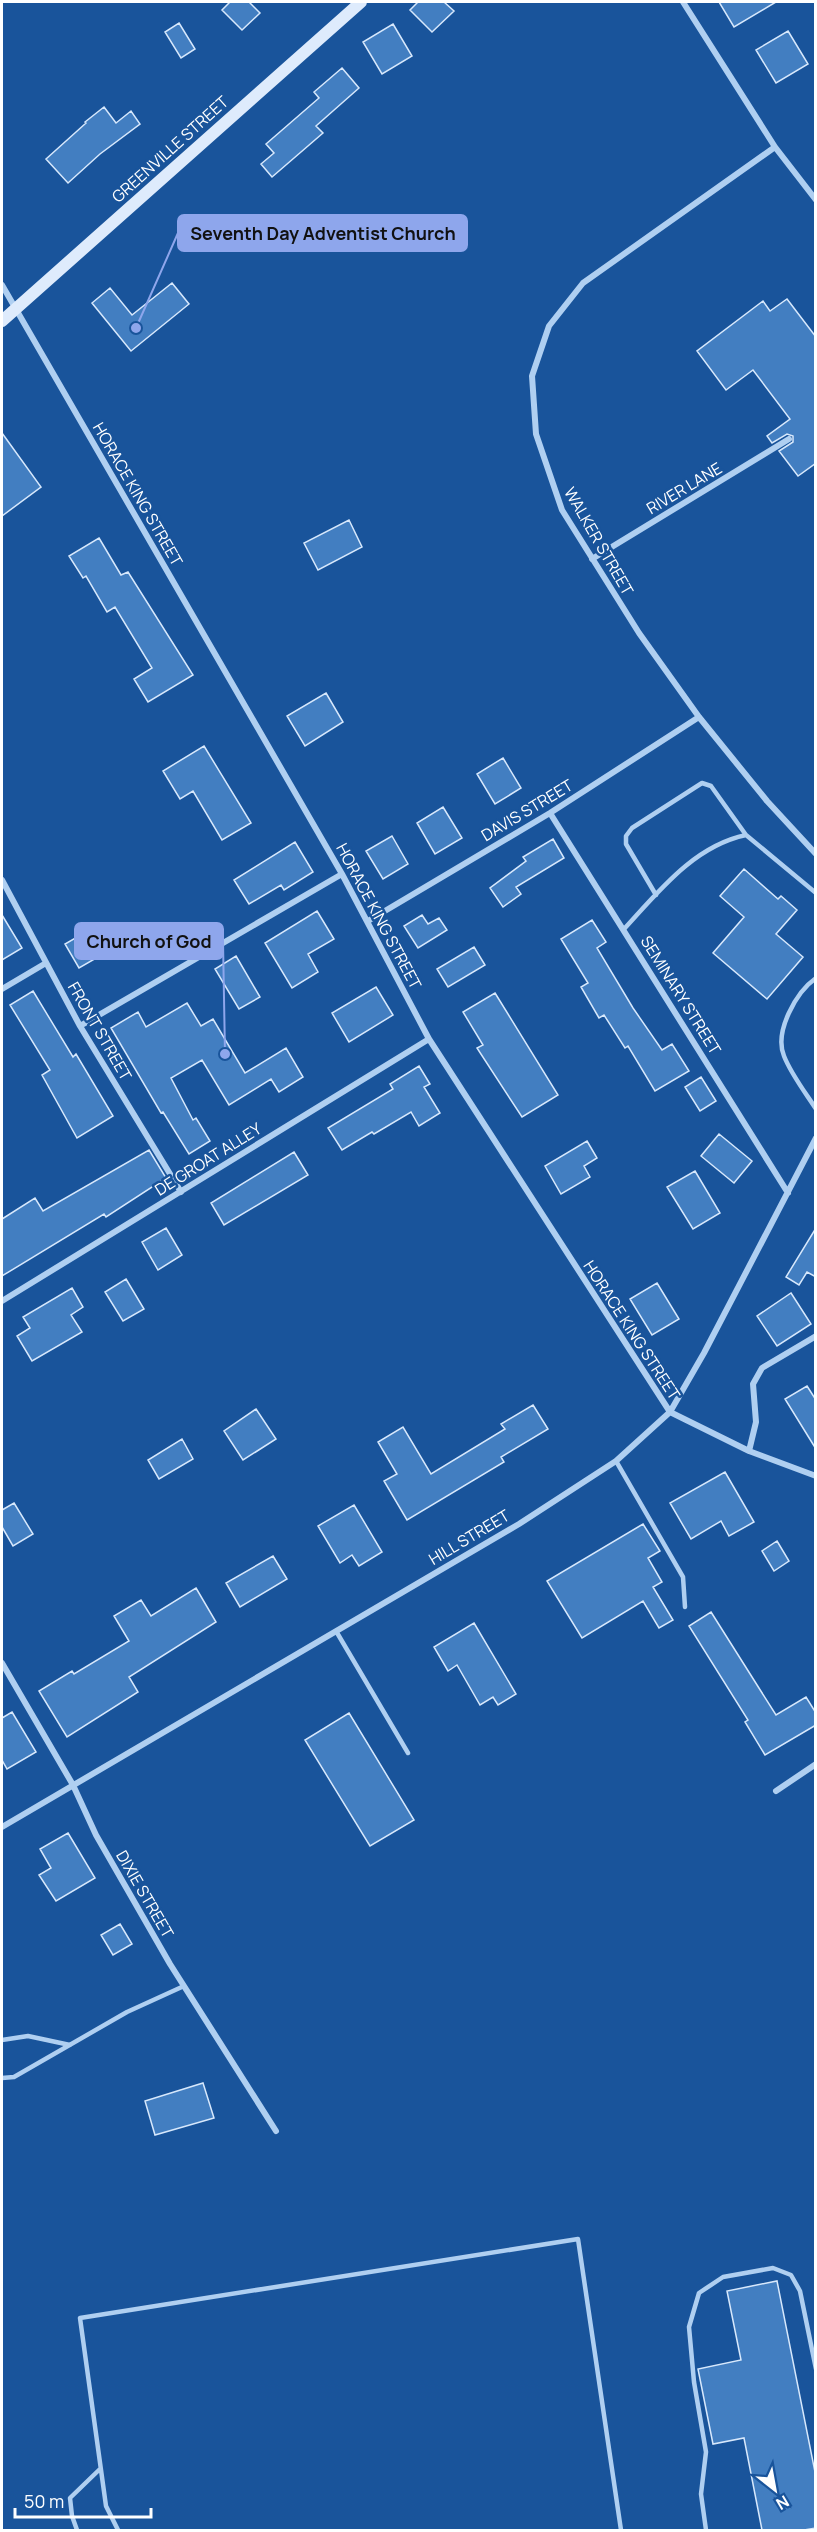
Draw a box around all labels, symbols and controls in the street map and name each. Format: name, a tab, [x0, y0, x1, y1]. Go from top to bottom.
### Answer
street label: GREENVILLE STREET	[107, 90, 233, 207]
callout: Seventh Day Adventist Church	[178, 215, 467, 251]
text: Seventh Day Adventist Church	[190, 221, 456, 245]
street label: HORACE KING STREET	[88, 418, 188, 570]
street label: RIVER LANE	[642, 457, 726, 519]
street label: WALKER STREET	[559, 483, 639, 599]
street label: DAVIS STREET	[477, 774, 577, 846]
street label: HORACE KING STREET	[331, 839, 427, 993]
callout: Church of God	[75, 923, 223, 959]
text: Church of God	[87, 929, 211, 953]
street label: SEMINARY STREET	[636, 932, 727, 1059]
street label: FRONT STREET	[63, 978, 137, 1085]
street label: DE GROAT ALLEY	[151, 1117, 265, 1201]
street label: HORACE KING STREET	[579, 1256, 686, 1404]
street label: HILL STREET	[424, 1504, 514, 1570]
street label: DIXIE STREET	[111, 1846, 179, 1942]
north arrow	[745, 2460, 805, 2520]
scale bar	[15, 2481, 152, 2519]
text: 50 m	[24, 2489, 64, 2513]
text: N	[772, 2490, 793, 2515]

